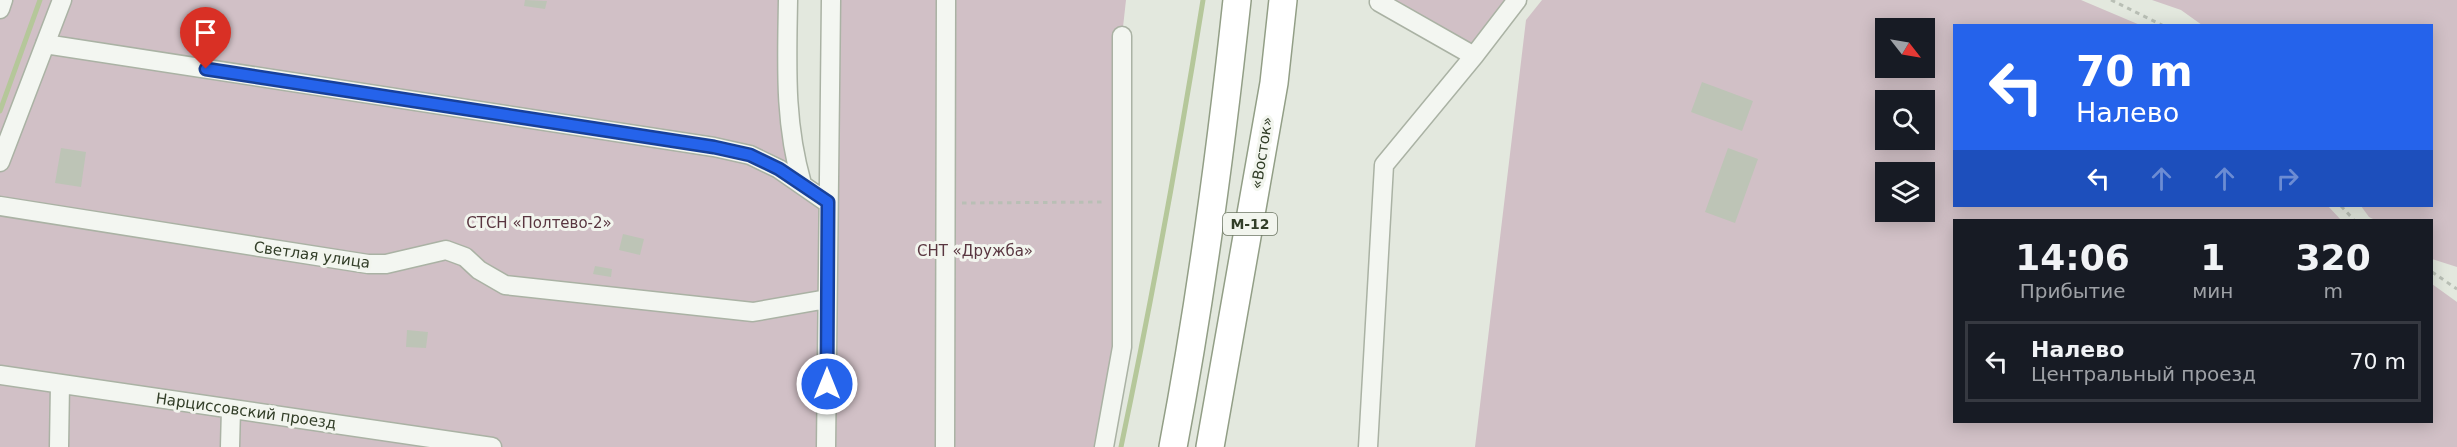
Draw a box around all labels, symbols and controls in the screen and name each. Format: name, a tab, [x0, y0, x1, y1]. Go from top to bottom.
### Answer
pin	[180, 7, 231, 69]
icon: arrive	[189, 16, 222, 49]
north arrow	[1875, 18, 1935, 78]
map controls	[1875, 18, 1935, 222]
text: 70 m	[2076, 47, 2193, 96]
icon: left	[1977, 48, 2055, 126]
button: search	[1875, 90, 1935, 150]
text: Налево	[2076, 97, 2179, 128]
street label: «Восток»	[1247, 116, 1277, 190]
button: layers	[1875, 162, 1935, 222]
icon: left	[2082, 162, 2115, 195]
icon: ahead	[2145, 162, 2178, 195]
icon: ahead	[2208, 162, 2241, 195]
icon: right	[2271, 162, 2304, 195]
road number: М-12	[1223, 213, 1277, 235]
park label: СТСН «Полтево-2»	[466, 214, 612, 232]
text: 14:06	[2015, 237, 2130, 278]
text: 1	[2200, 237, 2225, 278]
text: 320	[2296, 237, 2371, 278]
street label: Светлая улица	[253, 238, 371, 272]
park label: СНТ «Дружба»	[917, 242, 1033, 260]
text: Прибытие	[2020, 279, 2125, 303]
text: мин	[2192, 279, 2233, 303]
text: m	[2323, 279, 2343, 303]
text: Налево	[2031, 337, 2124, 362]
icon: left	[1980, 345, 2013, 378]
text: 70 m	[2350, 349, 2406, 374]
position arrow	[795, 352, 859, 416]
text: Центральный проезд	[2031, 362, 2256, 386]
street label: Нарциссовский проезд	[155, 389, 337, 433]

